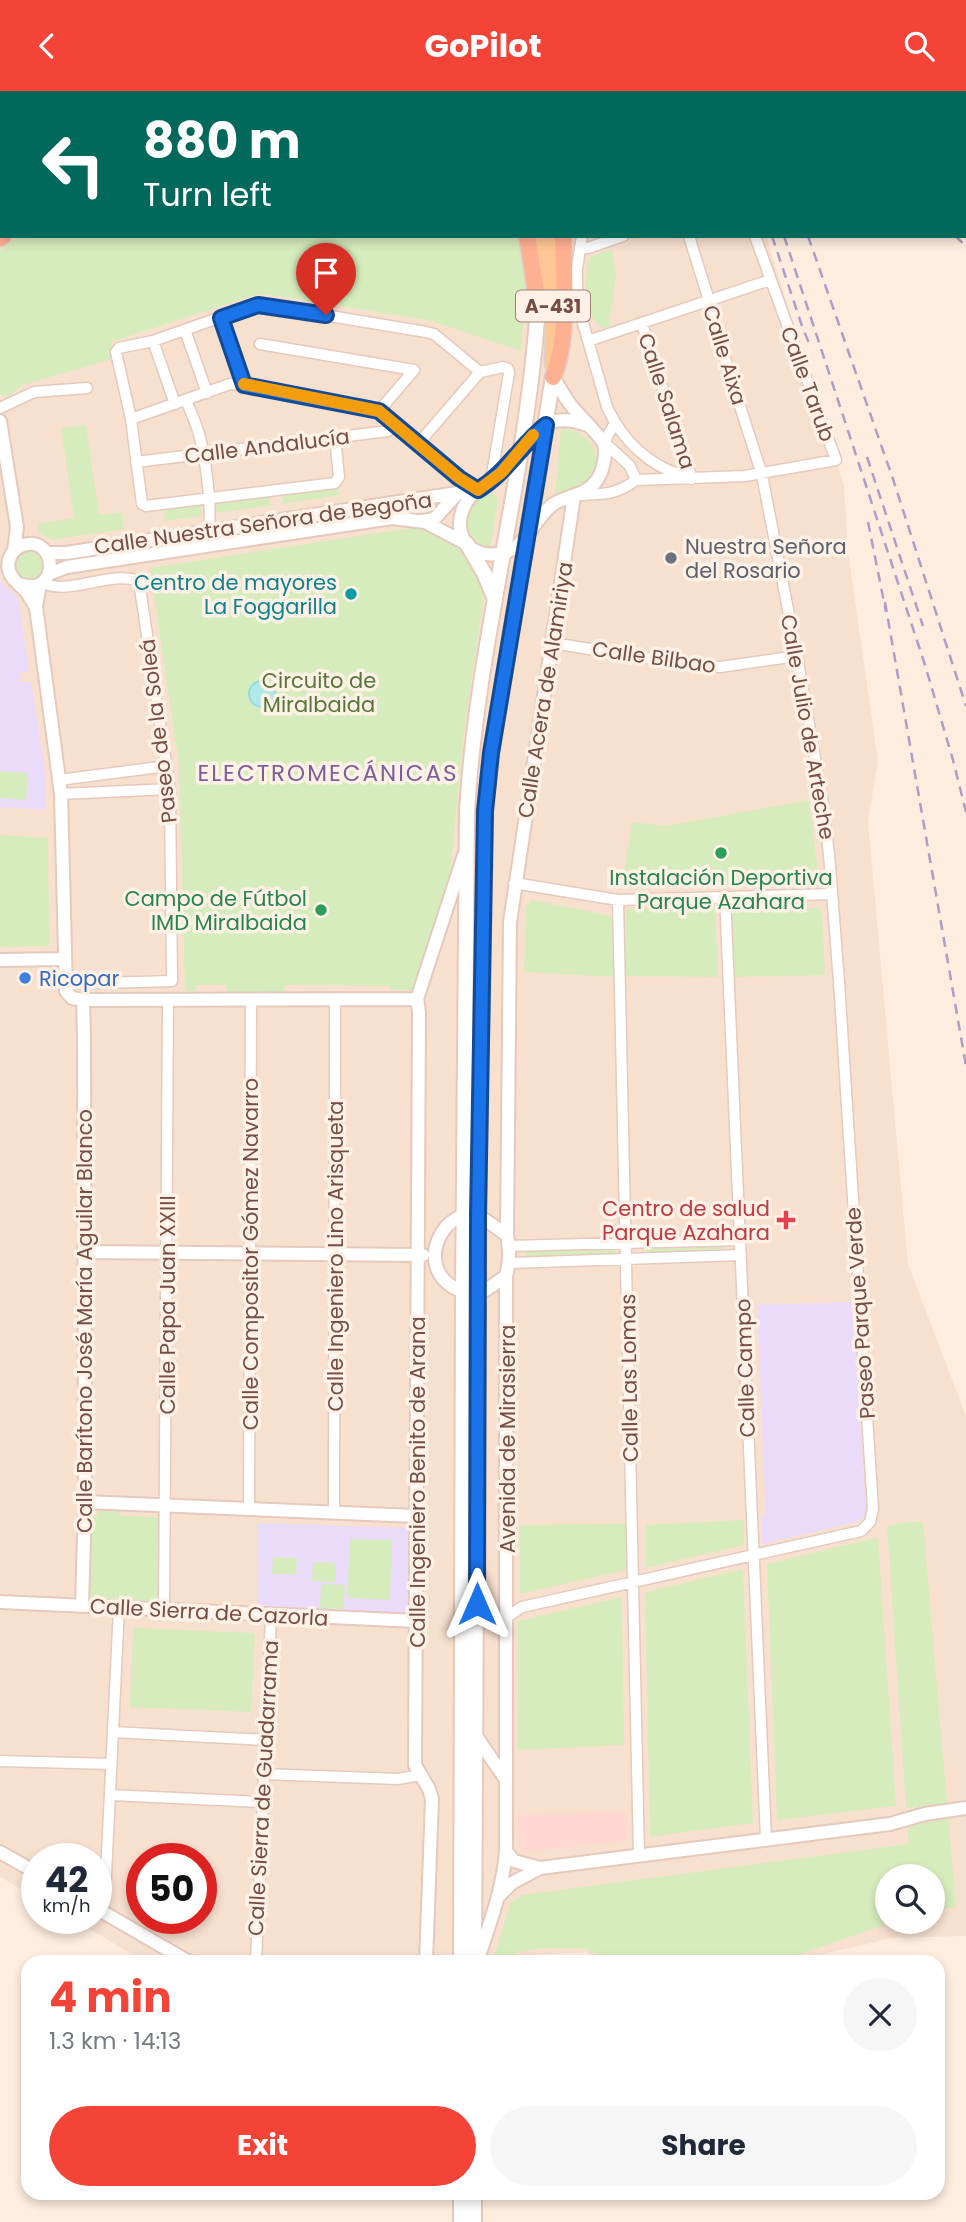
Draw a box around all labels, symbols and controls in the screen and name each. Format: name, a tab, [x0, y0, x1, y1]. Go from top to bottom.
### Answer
text: GoPilot	[425, 23, 542, 68]
icon: back	[28, 27, 66, 65]
icon: search	[900, 27, 938, 65]
text: 880 m	[143, 107, 301, 175]
icon: left	[28, 119, 119, 210]
text: Turn left	[143, 172, 272, 217]
pin	[296, 243, 356, 315]
icon: arrive	[307, 254, 345, 292]
road number: A-431	[516, 291, 590, 321]
street label: Calle Aixa	[696, 302, 754, 408]
street label: Calle Tarub	[774, 322, 842, 446]
street label: Calle Salama	[631, 329, 703, 473]
street label: Calle Andalucía	[183, 421, 351, 471]
street label: Calle Nuestra Señora de Begoña	[92, 485, 434, 561]
place label: Nuestra Señora del Rosario	[685, 532, 847, 585]
marker: Nuestra Señora del Rosario	[663, 550, 679, 566]
street label: Calle Acera de Alamiriya	[510, 560, 580, 820]
place label: Centro de mayores La Foggarilla	[134, 568, 337, 621]
marker: Centro de mayores La Foggarilla	[343, 586, 359, 602]
street label: Calle Julio de Arteche	[774, 612, 842, 842]
street label: Calle Bilbao	[590, 634, 718, 680]
street label: Paseo de la Soleá	[132, 637, 184, 825]
park label: Circuito de Miralbaida	[262, 666, 376, 719]
district label: ELECTROMECÁNICAS	[197, 757, 459, 789]
marker: Instalación Deportiva Parque Azahara	[713, 845, 729, 861]
place label: Instalación Deportiva Parque Azahara	[609, 863, 833, 916]
place label: Campo de Fútbol IMD Miralbaida	[124, 884, 307, 937]
marker: Campo de Fútbol IMD Miralbaida	[313, 902, 329, 918]
place label: Ricopar	[39, 964, 120, 993]
marker: Ricopar	[17, 970, 33, 986]
street label: Calle Compositor Gómez Navarro	[236, 1078, 265, 1430]
street label: Calle Ingeniero Lino Arisqueta	[321, 1100, 350, 1412]
street label: Calle Barítono José María Aguilar Blanco	[70, 1109, 99, 1533]
place label: Centro de salud Parque Azahara	[602, 1194, 770, 1247]
street label: Calle Papa Juan XXIII	[153, 1195, 182, 1415]
street label: Paseo Parque Verde	[838, 1206, 882, 1420]
marker: Centro de salud Parque Azahara	[776, 1210, 796, 1230]
street label: Calle Las Lomas	[613, 1294, 645, 1462]
street label: Calle Campo	[728, 1298, 762, 1438]
street label: Calle Ingeniero Benito de Arana	[403, 1316, 432, 1648]
street label: Avenida de Mirasierra	[493, 1325, 522, 1553]
position arrow	[440, 1567, 514, 1641]
street label: Calle Sierra de Cazorla	[89, 1591, 329, 1633]
street label: Calle Sierra de Guadarrama	[241, 1639, 285, 1937]
speed limit sign: 50	[126, 1843, 217, 1934]
text: 42	[45, 1855, 88, 1904]
map controls	[875, 1864, 945, 1934]
button: search	[875, 1864, 945, 1934]
text: km/h	[43, 1893, 90, 1918]
text: 4 min	[49, 1968, 172, 2027]
button: close	[843, 1978, 917, 2052]
text: 1.3 km · 14:13	[49, 2025, 181, 2057]
button: Exit	[49, 2106, 476, 2186]
button: Share	[490, 2106, 917, 2186]

